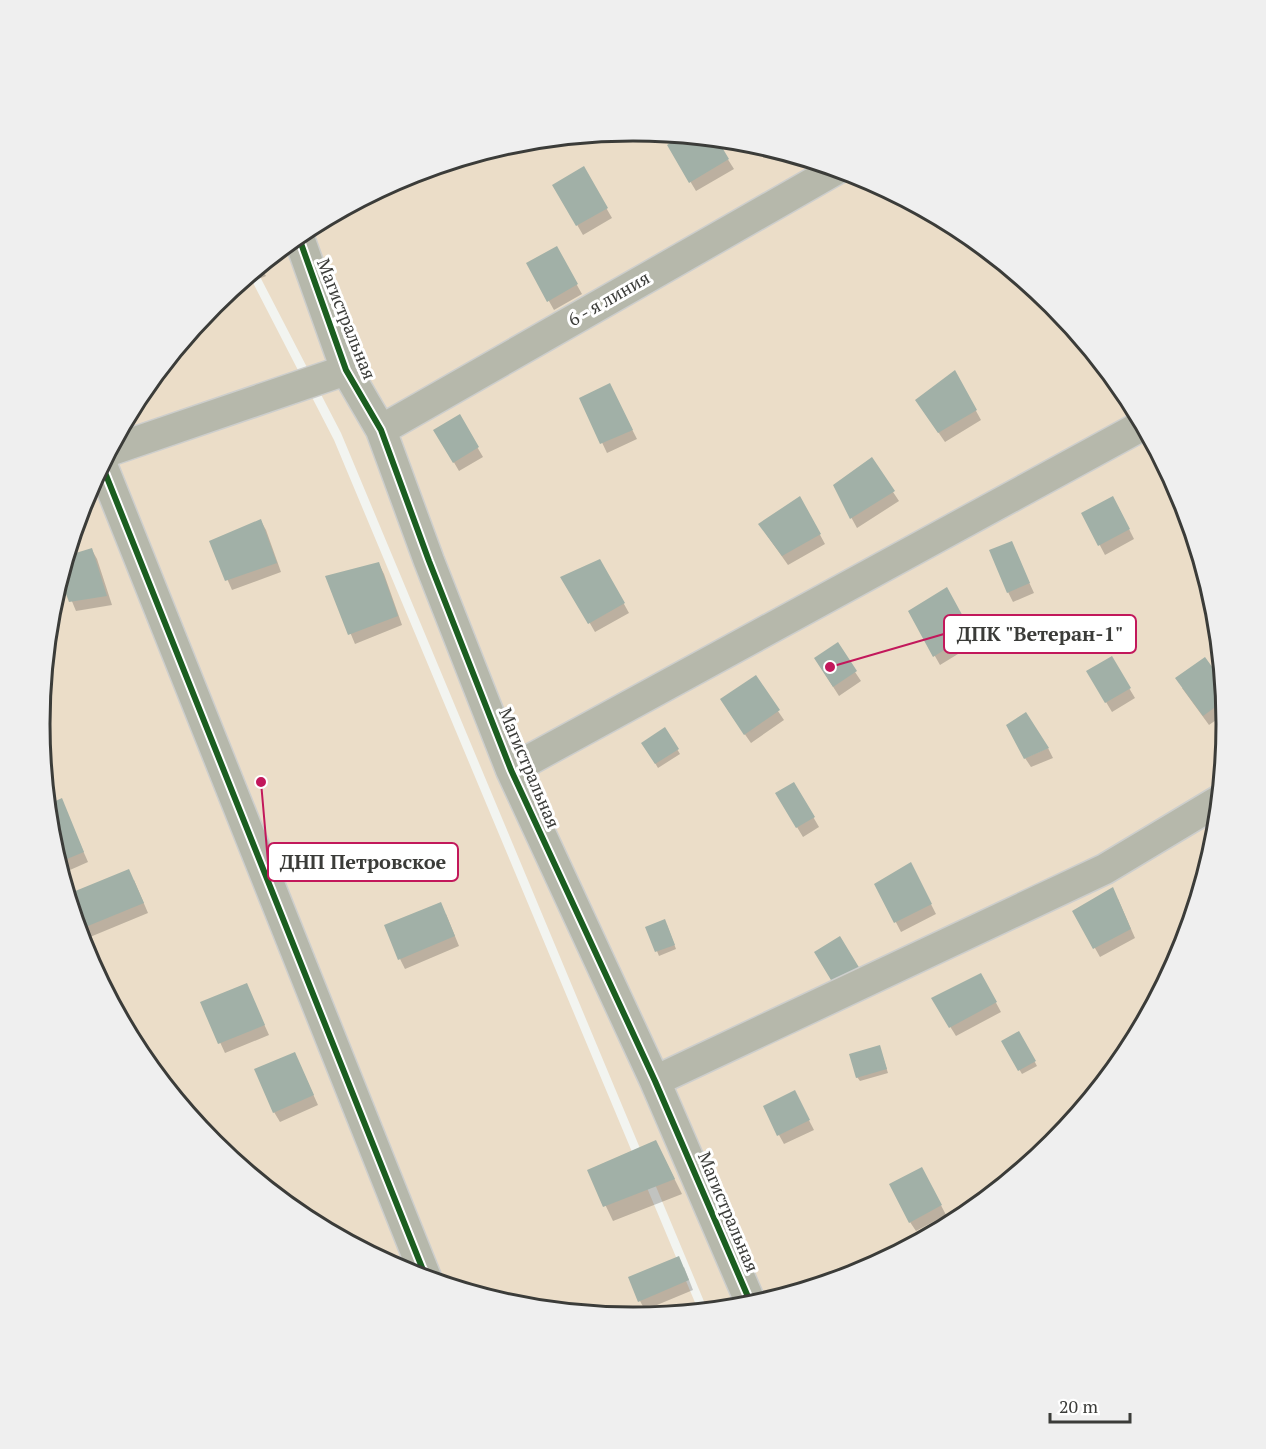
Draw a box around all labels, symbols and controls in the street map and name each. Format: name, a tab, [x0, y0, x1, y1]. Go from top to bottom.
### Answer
street label: Магистральная	[312, 255, 382, 383]
street label: 6 - я линия	[563, 265, 654, 331]
callout: ДПК "Ветеран-1"	[944, 615, 1136, 653]
text: ДПК "Ветеран-1"	[957, 620, 1123, 647]
street label: Магистральная	[494, 704, 566, 831]
callout: ДНП Петровское	[268, 843, 458, 881]
text: ДНП Петровское	[280, 848, 447, 875]
street label: Магистральная	[693, 1148, 765, 1275]
scale bar	[1050, 1386, 1130, 1424]
text: 20 m	[1059, 1394, 1099, 1418]

